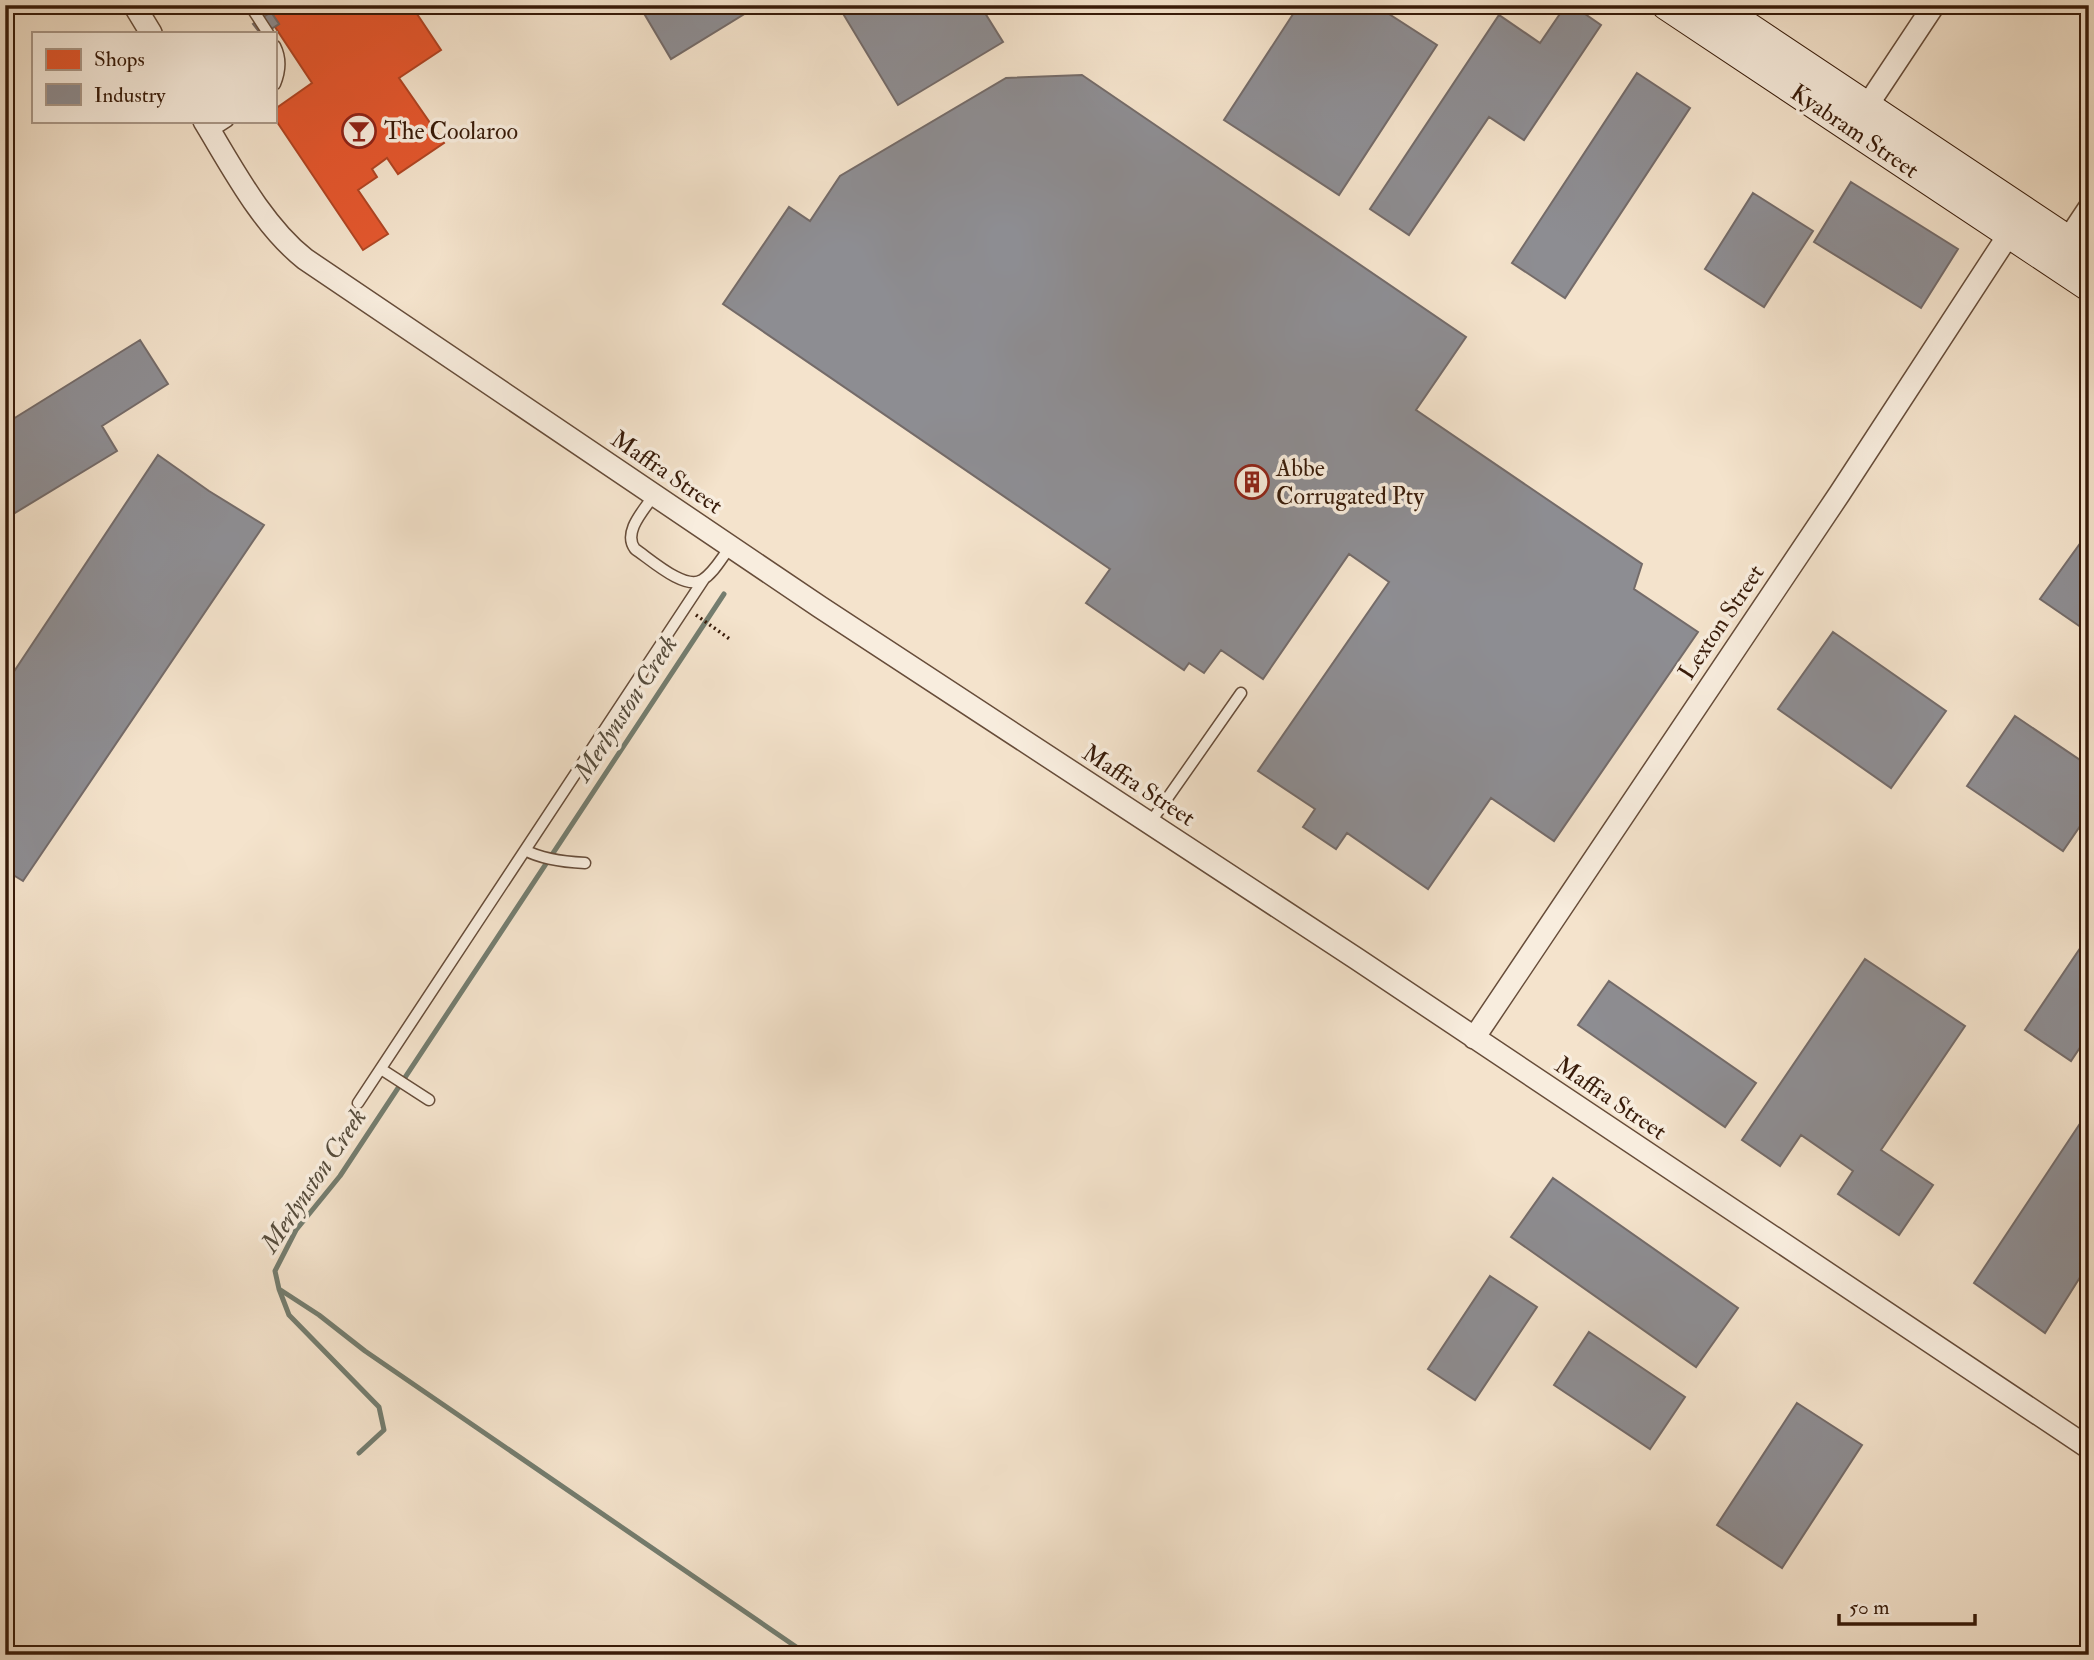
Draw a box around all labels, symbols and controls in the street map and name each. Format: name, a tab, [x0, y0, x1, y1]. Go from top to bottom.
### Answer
legend	[32, 32, 276, 122]
text: Shops	[94, 46, 145, 73]
street label: Kyabram Street	[1785, 77, 1925, 186]
text: Industry	[94, 82, 166, 109]
bar icon: The Coolaroo	[340, 112, 378, 150]
place label: The Coolaroo	[384, 116, 518, 147]
street label: Maffra Street	[605, 424, 729, 521]
place label: Abbe Corrugated Pty	[1275, 453, 1424, 512]
building icon: Abbe Corrugated Pty	[1233, 463, 1271, 501]
street label: Lexton Street	[1671, 558, 1771, 686]
water label: Merlynston Creek	[566, 630, 685, 789]
street label: Maffra Street	[1076, 737, 1201, 833]
street label: Maffra Street	[1549, 1050, 1673, 1147]
water label: Merlynston Creek	[253, 1102, 374, 1260]
scale bar	[1839, 1583, 1975, 1627]
text: 50 m	[1849, 1594, 1890, 1621]

